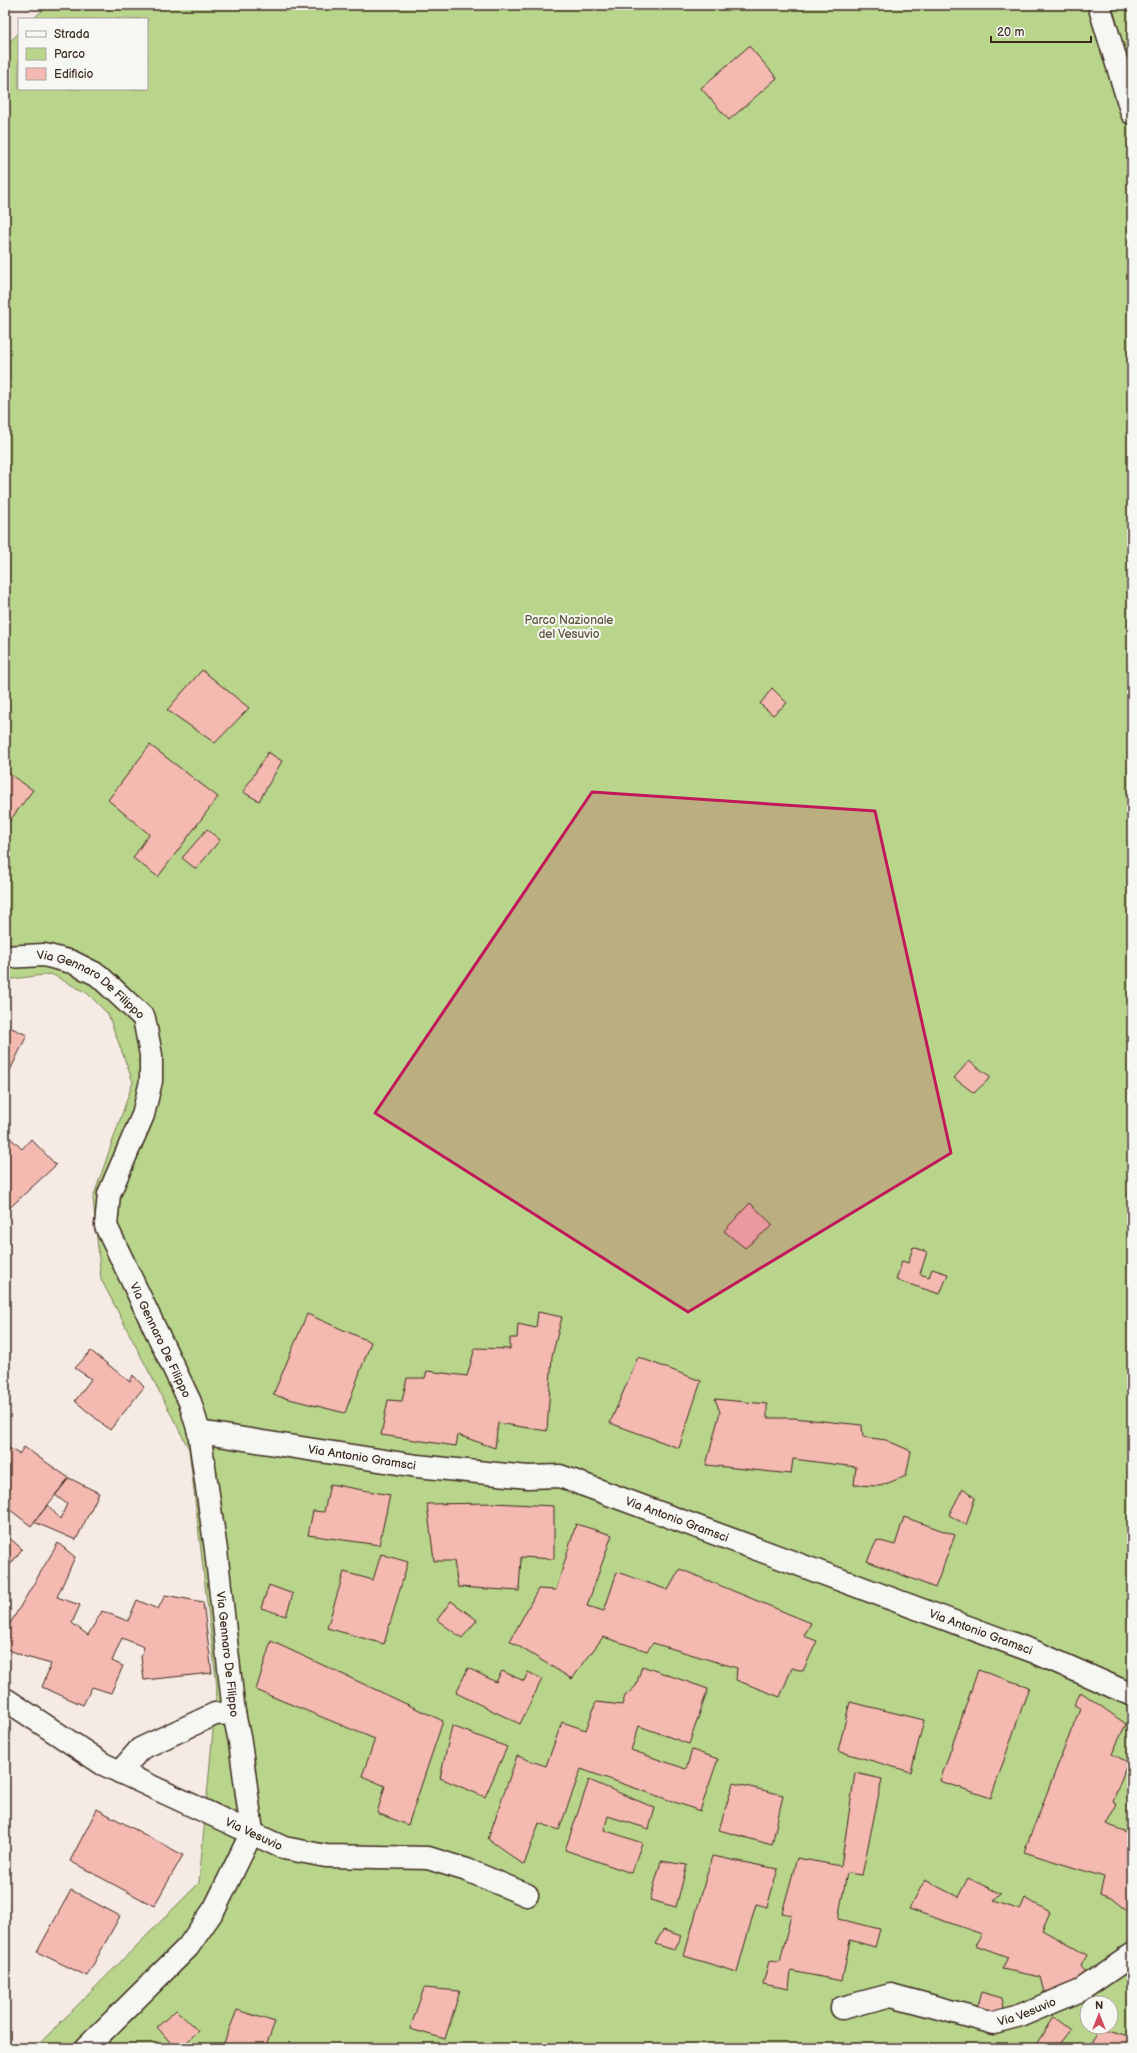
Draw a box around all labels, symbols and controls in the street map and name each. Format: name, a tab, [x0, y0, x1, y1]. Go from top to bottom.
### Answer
legend	[18, 18, 148, 90]
scale bar	[991, 18, 1091, 44]
text: 20 m	[997, 25, 1024, 40]
text: Strada	[54, 27, 90, 42]
text: Parco	[54, 47, 85, 62]
text: Edificio	[54, 67, 94, 82]
park label: Parco Nazionale del Vesuvio	[525, 613, 613, 642]
street label: Via Gennaro De Filippo	[37, 948, 148, 1023]
street label: Via Gennaro De Filippo	[126, 1280, 194, 1401]
street label: Via Antonio Gramsci	[307, 1442, 417, 1474]
street label: Via Antonio Gramsci	[623, 1494, 731, 1546]
street label: Via Gennaro De Filippo	[213, 1591, 242, 1719]
street label: Via Antonio Gramsci	[927, 1606, 1035, 1658]
street label: Via Vesuvio	[223, 1815, 285, 1854]
street label: Via Vesuvio	[996, 1994, 1059, 2030]
north arrow	[1079, 1995, 1119, 2035]
text: N	[1095, 1999, 1103, 2012]

